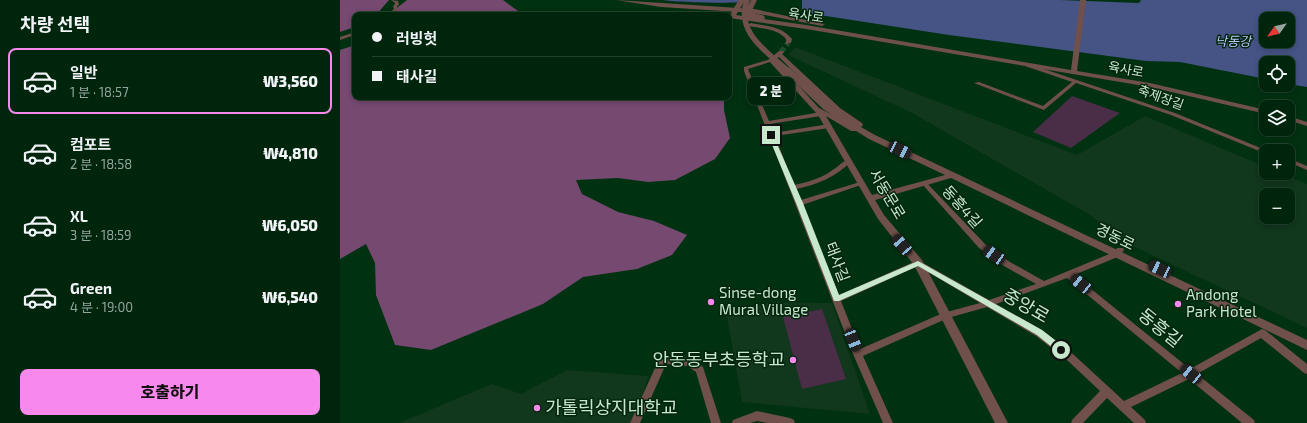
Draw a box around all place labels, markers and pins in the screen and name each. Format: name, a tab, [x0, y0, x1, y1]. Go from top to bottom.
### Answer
place label: Sinse-dong Mural Village	[719, 283, 808, 318]
place label: Andong Park Hotel	[1186, 285, 1257, 320]
marker: Sinse-dong Mural Village	[706, 297, 716, 307]
marker: Andong Park Hotel	[1173, 299, 1183, 309]
place label: 안동동부초등학교	[653, 348, 785, 370]
marker: 안동동부초등학교	[788, 355, 798, 365]
place label: 가톨릭상지대학교	[545, 396, 677, 418]
marker: 가톨릭상지대학교	[532, 403, 542, 413]

